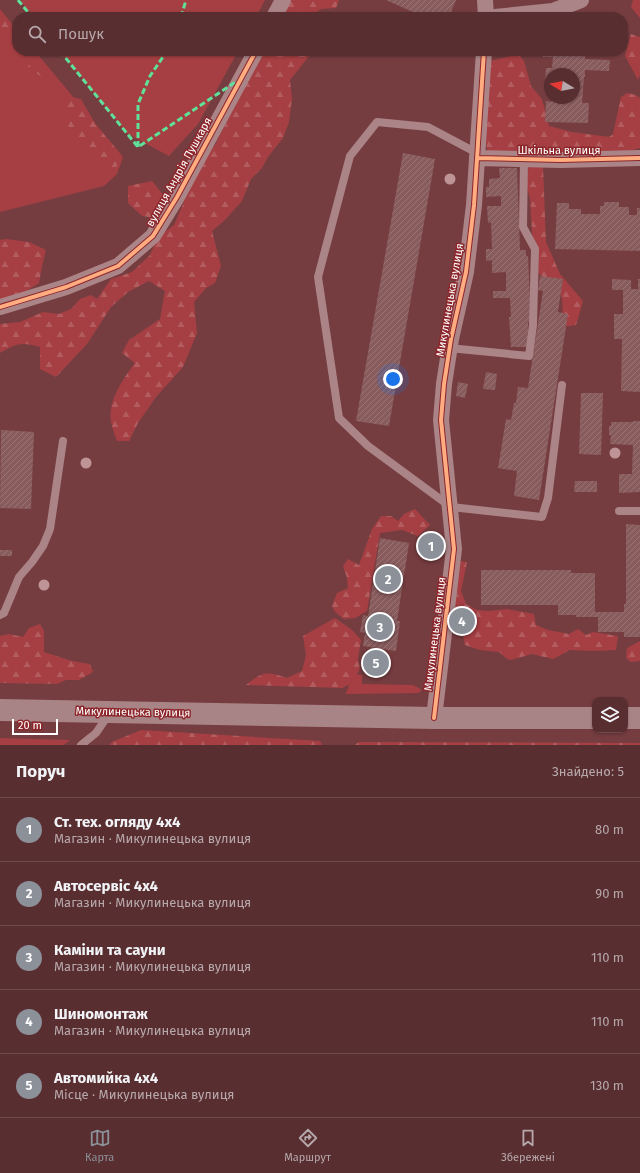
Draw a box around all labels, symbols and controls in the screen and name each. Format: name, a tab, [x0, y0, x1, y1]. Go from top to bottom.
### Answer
search box	[12, 12, 628, 56]
icon: search	[26, 23, 48, 45]
text: Пошук	[58, 25, 104, 43]
north arrow	[544, 68, 580, 104]
street label: вулиця Андрія Пушкаря	[144, 115, 214, 229]
street label: Шкільна вулиця	[517, 144, 601, 157]
street label: Микулинецька вулиця	[434, 242, 466, 358]
your location	[383, 369, 403, 389]
pin: 1	[418, 531, 444, 561]
pin: 2	[375, 564, 401, 594]
street label: Микулинецька вулиця	[422, 576, 448, 692]
pin: 4	[449, 606, 475, 636]
pin: 3	[367, 612, 393, 642]
pin: 5	[363, 648, 389, 678]
map controls	[592, 697, 628, 733]
button: layers	[592, 697, 628, 733]
street label: Микулинецька вулиця	[75, 704, 191, 720]
scale bar	[12, 717, 58, 736]
text: 20 m	[18, 719, 42, 732]
text: Поруч	[16, 761, 65, 782]
text: Знайдено: 5	[552, 764, 624, 779]
text: Ст. тех. огляду 4х4	[54, 813, 180, 831]
text: 1	[26, 822, 32, 837]
text: 80 m	[595, 822, 624, 837]
text: Магазин · Микулинецька вулиця	[54, 831, 251, 846]
text: Автосервіс 4х4	[54, 877, 158, 895]
text: 2	[26, 886, 32, 901]
text: 90 m	[595, 886, 624, 901]
text: Магазин · Микулинецька вулиця	[54, 895, 251, 910]
text: Каміни та сауни	[54, 941, 166, 959]
text: 3	[26, 950, 32, 965]
text: 110 m	[591, 950, 624, 965]
text: Магазин · Микулинецька вулиця	[54, 959, 251, 974]
text: Шиномонтаж	[54, 1005, 148, 1023]
text: 4	[25, 1014, 33, 1029]
text: 110 m	[591, 1014, 624, 1029]
text: Магазин · Микулинецька вулиця	[54, 1023, 251, 1038]
text: Автомийка 4х4	[54, 1069, 158, 1087]
text: 5	[26, 1078, 32, 1093]
text: 130 m	[590, 1078, 624, 1093]
text: Місце · Микулинецька вулиця	[54, 1087, 234, 1102]
tab: Карта	[85, 1127, 114, 1164]
tab: Маршрут	[284, 1127, 331, 1164]
tab: Збережені	[501, 1127, 555, 1164]

